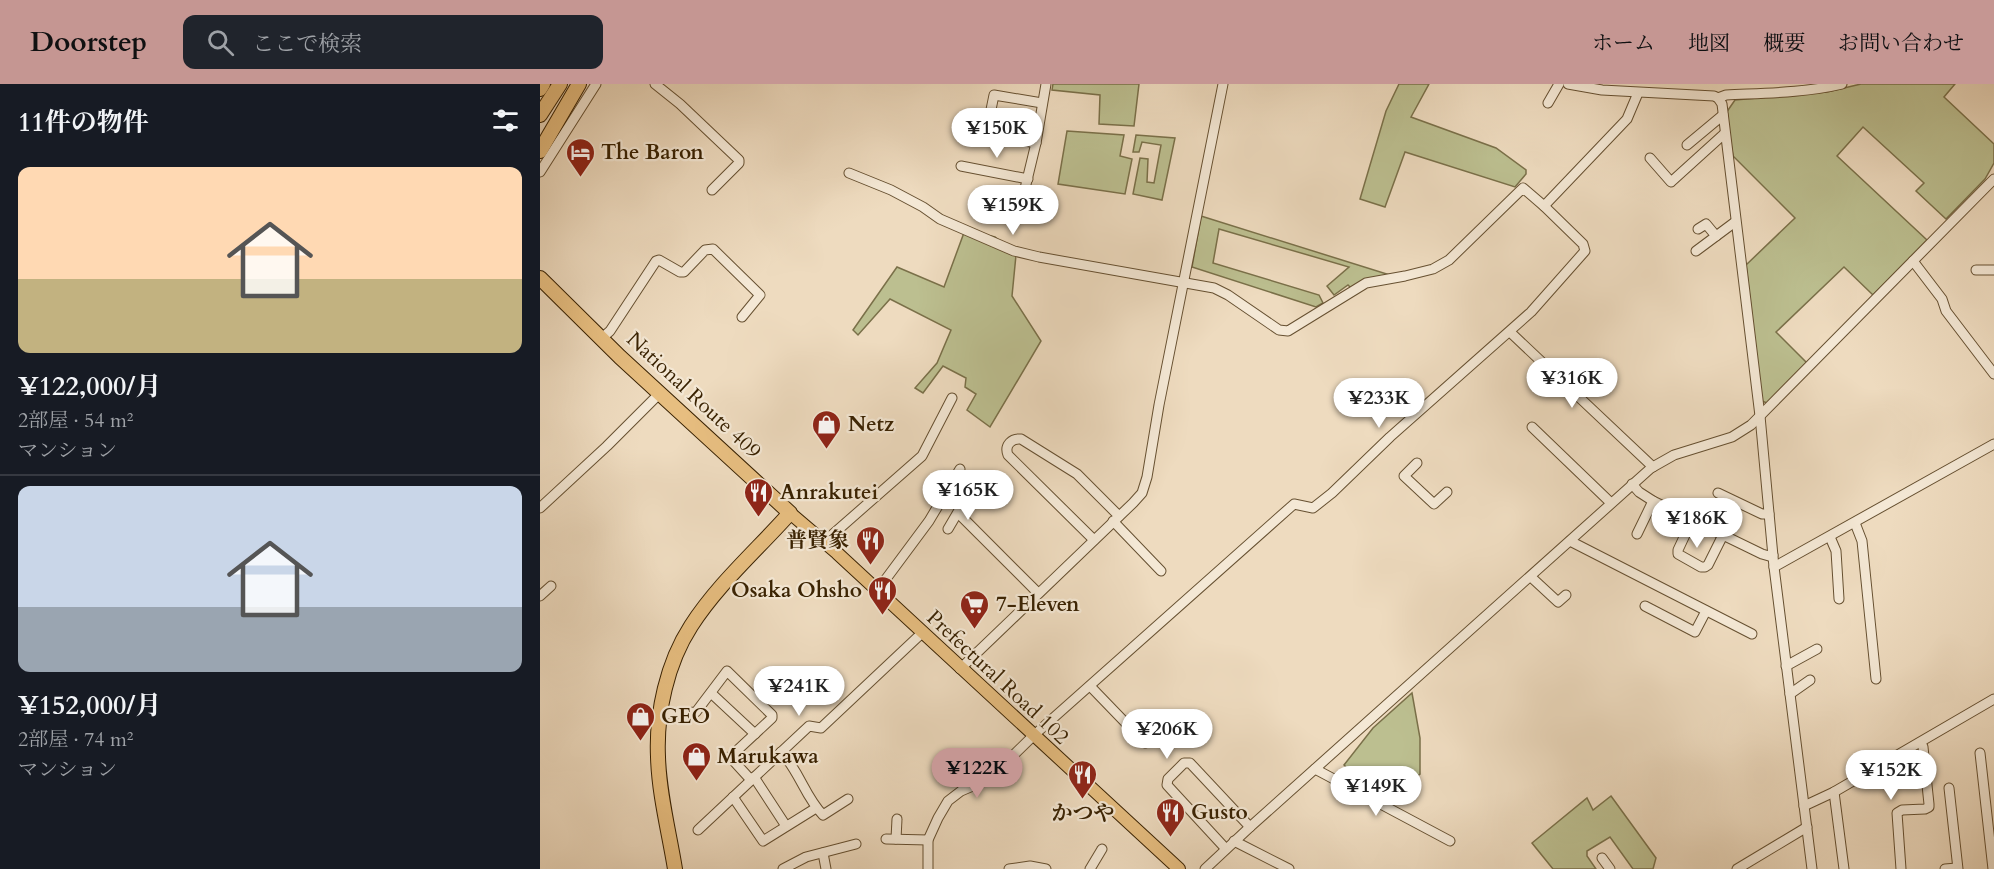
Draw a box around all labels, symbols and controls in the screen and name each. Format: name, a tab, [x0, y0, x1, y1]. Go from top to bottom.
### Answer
search box	[183, 15, 603, 69]
text: Doorstep	[30, 23, 147, 61]
icon: search	[204, 26, 237, 59]
text: ここで検索	[252, 29, 362, 59]
text: ホーム	[1592, 29, 1655, 58]
text: 地図	[1688, 29, 1730, 58]
text: 概要	[1763, 29, 1805, 58]
text: お問い合わせ	[1838, 29, 1964, 58]
icon: filters	[489, 104, 522, 137]
text: 11件の物件	[18, 105, 149, 140]
pin: ¥150K	[955, 108, 1039, 159]
text: ¥150K	[966, 114, 1028, 141]
hotel icon: The Baron	[564, 136, 596, 178]
place label: The Baron	[601, 138, 704, 167]
pin: ¥159K	[971, 185, 1055, 236]
text: ¥159K	[982, 191, 1044, 218]
icon: home	[216, 206, 324, 314]
street label: National Route 409	[620, 325, 767, 466]
pin: ¥316K	[1530, 358, 1614, 409]
text: ¥316K	[1541, 364, 1603, 391]
text: ¥122,000/月	[18, 369, 161, 404]
pin: ¥233K	[1337, 378, 1421, 429]
text: ¥233K	[1348, 384, 1410, 411]
text: 2部屋 · 54 m²	[18, 407, 134, 434]
shop icon: Netz	[811, 408, 843, 450]
place label: Netz	[848, 410, 895, 439]
text: マンション	[18, 437, 117, 464]
pin: ¥165K	[926, 470, 1010, 521]
restaurant icon: Anrakutei	[743, 476, 775, 518]
text: ¥165K	[937, 476, 999, 503]
place label: Anrakutei	[780, 478, 878, 507]
pin: ¥186K	[1655, 498, 1739, 549]
text: ¥186K	[1666, 504, 1728, 531]
restaurant icon: 普賢象	[854, 524, 886, 566]
icon: home	[216, 525, 324, 633]
place label: 普賢象	[786, 526, 849, 555]
restaurant icon: Osaka Ohsho	[867, 574, 899, 616]
place label: Osaka Ohsho	[731, 576, 862, 605]
supermarket icon: 7-Eleven	[959, 588, 991, 630]
place label: 7-Eleven	[996, 590, 1080, 619]
street label: Prefectural Road 102	[920, 604, 1075, 751]
pin: ¥241K	[757, 666, 841, 717]
text: ¥241K	[768, 672, 830, 699]
text: ¥152,000/月	[18, 688, 161, 723]
shop icon: GEO	[624, 700, 656, 742]
place label: GEO	[661, 702, 710, 731]
pin: ¥206K	[1125, 709, 1209, 760]
text: ¥206K	[1136, 715, 1198, 742]
text: 2部屋 · 74 m²	[18, 726, 134, 753]
shop icon: Marukawa	[680, 740, 712, 782]
place label: Marukawa	[717, 742, 819, 771]
pin: ¥122K	[935, 748, 1019, 799]
pin: ¥152K	[1849, 750, 1933, 801]
text: ¥122K	[946, 754, 1008, 781]
text: マンション	[18, 756, 117, 783]
text: ¥152K	[1860, 756, 1922, 783]
restaurant icon: かつや	[1067, 758, 1099, 800]
pin: ¥149K	[1334, 766, 1418, 817]
text: ¥149K	[1345, 772, 1407, 799]
restaurant icon: Gusto	[1154, 796, 1186, 838]
place label: Gusto	[1191, 798, 1248, 827]
place label: かつや	[1052, 799, 1115, 828]

